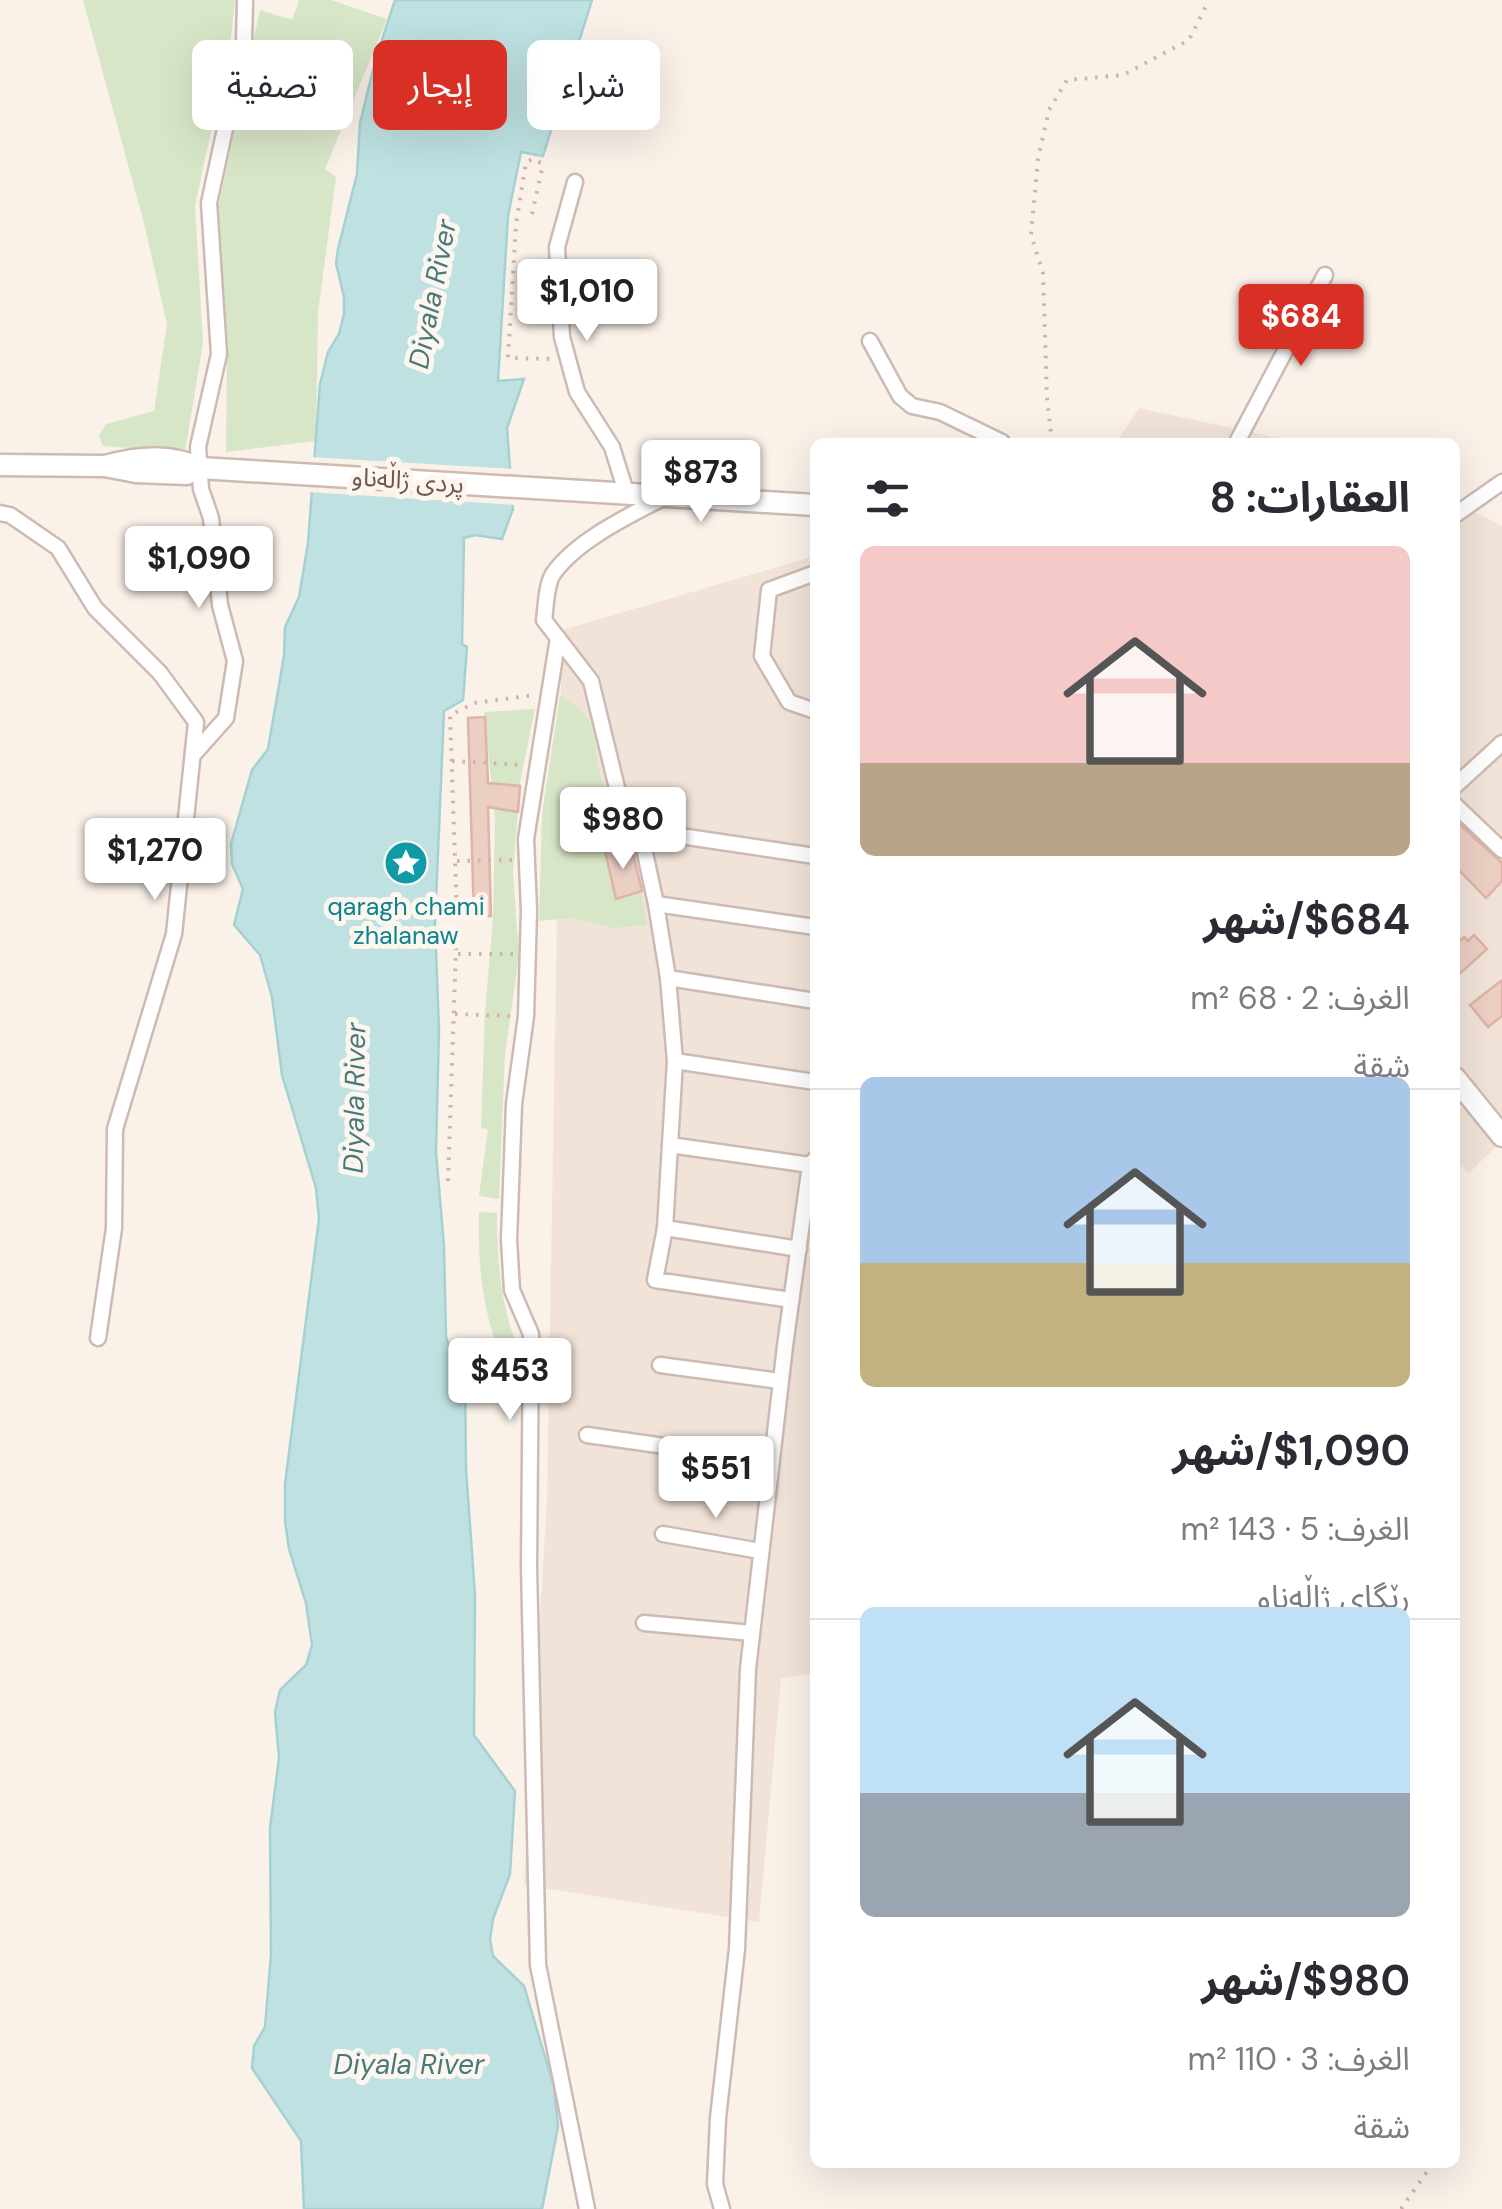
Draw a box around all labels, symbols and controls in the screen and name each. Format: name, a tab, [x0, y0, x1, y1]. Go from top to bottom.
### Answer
chip: تصفية	[192, 40, 353, 130]
chip: إيجار	[373, 40, 507, 130]
chip: شراء	[527, 40, 660, 130]
water label: Diyala River	[400, 216, 465, 372]
pin: $1,010	[506, 259, 668, 344]
text: $1,010	[539, 270, 635, 312]
pin: $684	[1242, 284, 1360, 369]
text: $684	[1261, 295, 1341, 337]
pin: $873	[642, 440, 760, 525]
text: $873	[663, 451, 739, 493]
street label: پردی ژاڵەناو	[351, 458, 465, 501]
text: العقارات: 8	[1210, 470, 1410, 525]
icon: filters	[860, 471, 915, 526]
pin: $1,090	[118, 526, 280, 611]
text: $1,090	[147, 537, 251, 579]
icon: home	[1045, 611, 1225, 791]
pin: $980	[564, 787, 682, 872]
text: $980	[582, 798, 664, 840]
pin: $1,270	[74, 818, 236, 903]
text: $1,270	[107, 829, 203, 871]
place icon: qaragh chami zhalanaw	[383, 840, 429, 886]
place label: qaragh chami zhalanaw	[327, 890, 485, 952]
text: $684/شهر	[1203, 892, 1410, 947]
text: الغرف: 2 · 68 m²	[1190, 977, 1410, 1019]
water label: Diyala River	[335, 1022, 374, 1174]
text: شقة	[1354, 1045, 1410, 1087]
icon: home	[1045, 1142, 1225, 1322]
pin: $453	[451, 1338, 569, 1423]
text: $453	[470, 1349, 550, 1391]
text: $1,090/شهر	[1172, 1423, 1410, 1478]
pin: $551	[657, 1436, 775, 1521]
text: $551	[681, 1447, 751, 1489]
text: الغرف: 5 · 143 m²	[1180, 1508, 1410, 1550]
text: ڕێگای ژاڵەناو	[1257, 1576, 1410, 1618]
icon: home	[1045, 1672, 1225, 1852]
text: $980/شهر	[1201, 1953, 1410, 2008]
text: الغرف: 3 · 110 m²	[1187, 2038, 1410, 2080]
water label: Diyala River	[334, 2046, 485, 2083]
text: شقة	[1354, 2106, 1410, 2148]

